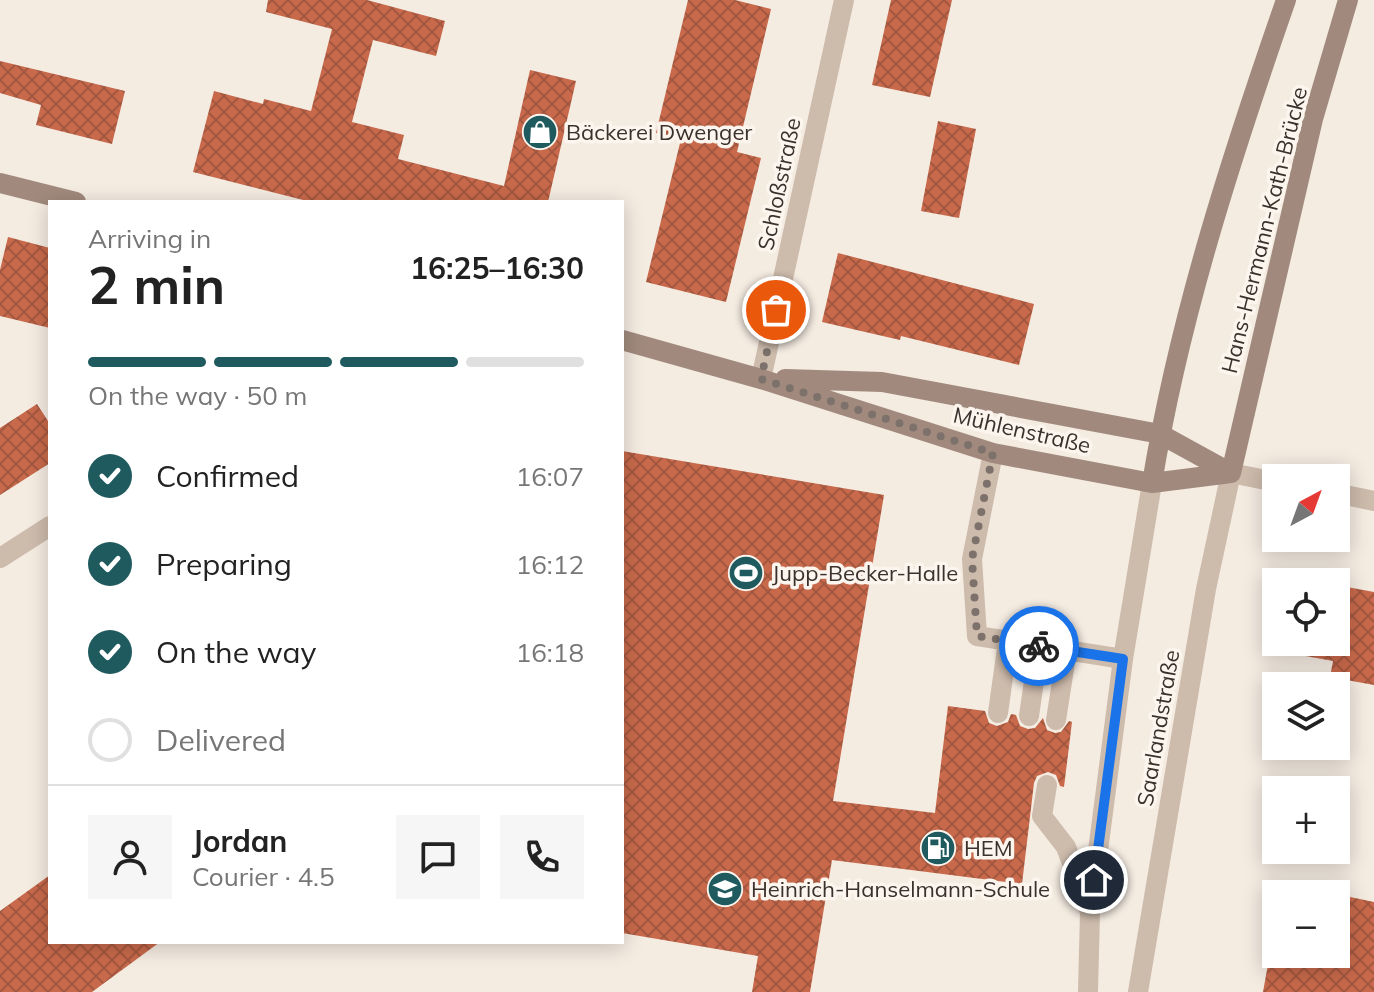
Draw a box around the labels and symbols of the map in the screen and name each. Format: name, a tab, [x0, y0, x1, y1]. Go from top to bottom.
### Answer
street label: Hans-Hermann-Kath-Brücke	[1215, 84, 1313, 376]
shop icon: Bäckerei Dwenger	[521, 113, 559, 151]
street label: Schloßstraße	[751, 115, 807, 253]
place label: Bäckerei Dwenger	[566, 118, 752, 146]
pin	[742, 276, 810, 344]
street label: Mühlenstraße	[951, 401, 1093, 459]
north arrow	[1262, 464, 1350, 552]
sports icon: Jupp-Becker-Halle	[727, 554, 765, 592]
place label: Jupp-Becker-Halle	[772, 559, 958, 587]
courier	[999, 606, 1079, 686]
street label: Saarlandstraße	[1130, 648, 1186, 808]
fuel station icon: HEM	[919, 829, 957, 867]
place label: HEM	[964, 834, 1013, 862]
pin	[1060, 846, 1128, 914]
school or university icon: Heinrich-Hanselmann-Schule	[706, 870, 744, 908]
place label: Heinrich-Hanselmann-Schule	[751, 875, 1050, 903]

